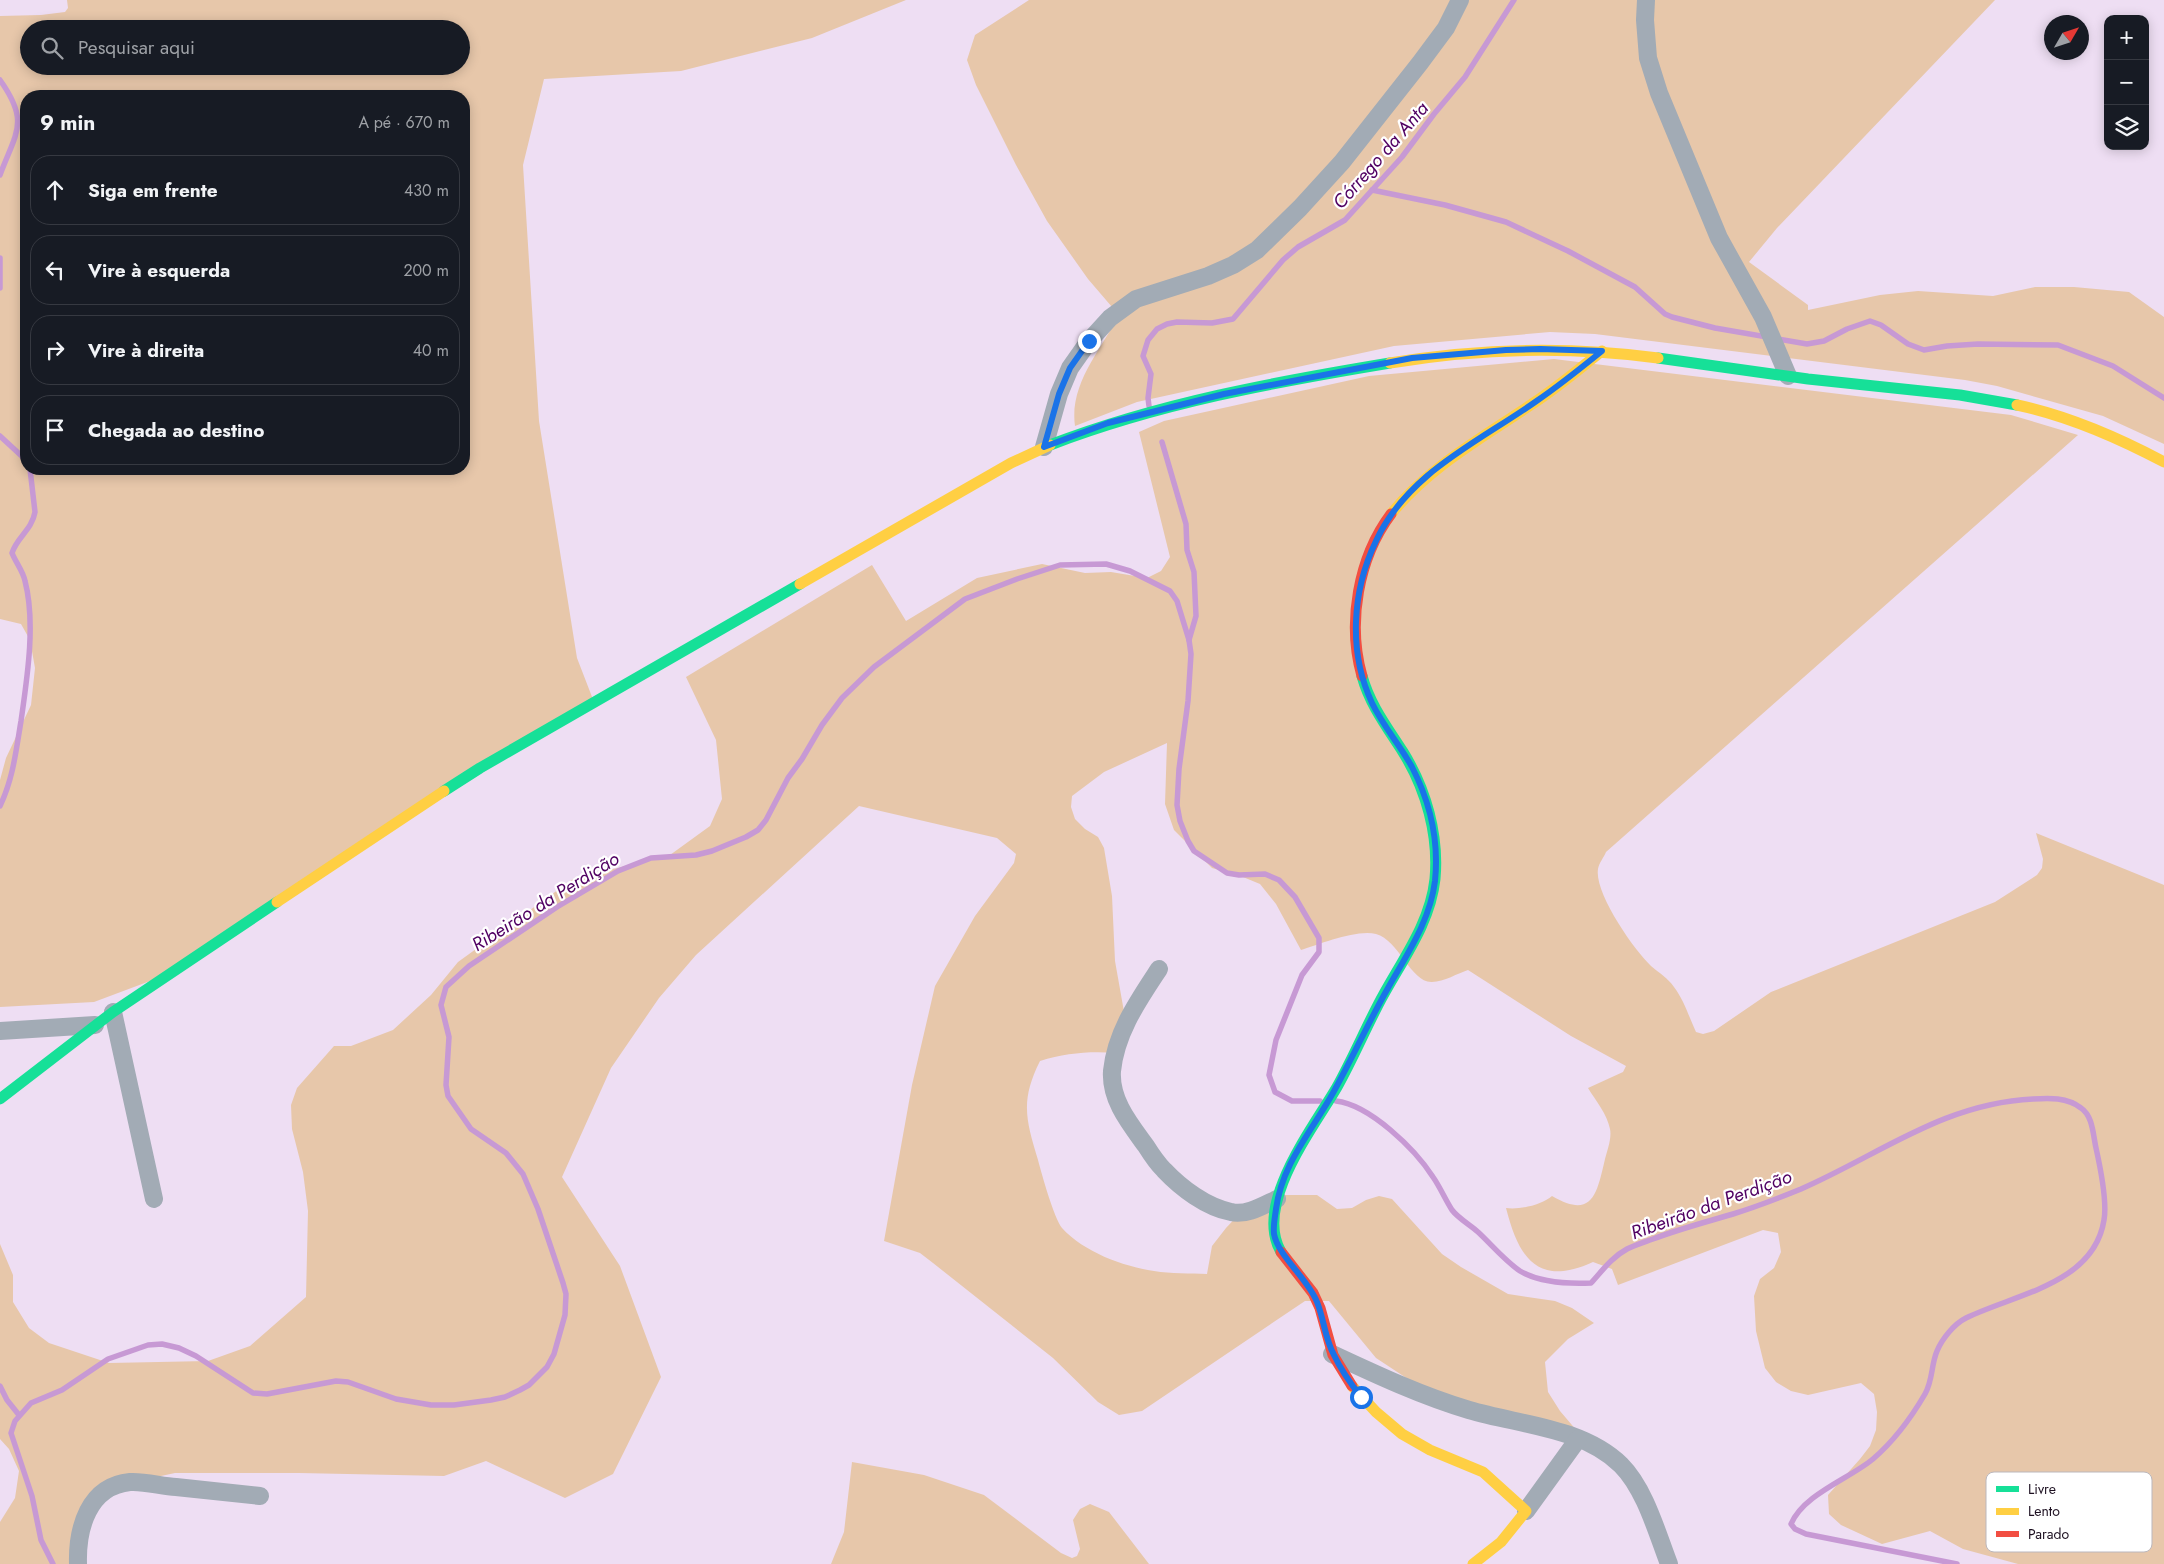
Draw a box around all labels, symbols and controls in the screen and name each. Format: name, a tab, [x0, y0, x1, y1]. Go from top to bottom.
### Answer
north arrow	[2044, 15, 2089, 60]
map controls	[2104, 15, 2149, 150]
button: +	[2104, 15, 2149, 60]
search box	[20, 20, 470, 75]
icon: search	[38, 34, 66, 62]
text: Pesquisar aqui	[78, 34, 195, 61]
button: −	[2104, 60, 2149, 105]
water label: Córrego da Anta	[1326, 95, 1435, 215]
button: layers	[2104, 105, 2149, 150]
text: 9 min	[40, 108, 95, 138]
text: A pé · 670 m	[358, 111, 450, 134]
icon: ahead	[41, 176, 69, 204]
text: Siga em frente	[88, 177, 218, 204]
text: 430 m	[404, 179, 449, 202]
icon: left	[41, 256, 69, 284]
text: Vire à esquerda	[88, 257, 230, 284]
text: 200 m	[403, 259, 449, 282]
route end	[1078, 330, 1101, 353]
icon: right	[41, 336, 69, 364]
text: Vire à direita	[88, 337, 204, 364]
text: 40 m	[413, 339, 449, 362]
icon: arrive	[41, 416, 69, 444]
text: Chegada ao destino	[88, 417, 264, 444]
water label: Ribeirão da Perdição	[466, 845, 624, 958]
water label: Ribeirão da Perdição	[1627, 1163, 1795, 1246]
route start	[1350, 1386, 1373, 1409]
legend	[1986, 1472, 2152, 1552]
text: Livre	[2028, 1479, 2056, 1499]
text: Lento	[2028, 1501, 2060, 1521]
text: Parado	[2028, 1524, 2070, 1544]

